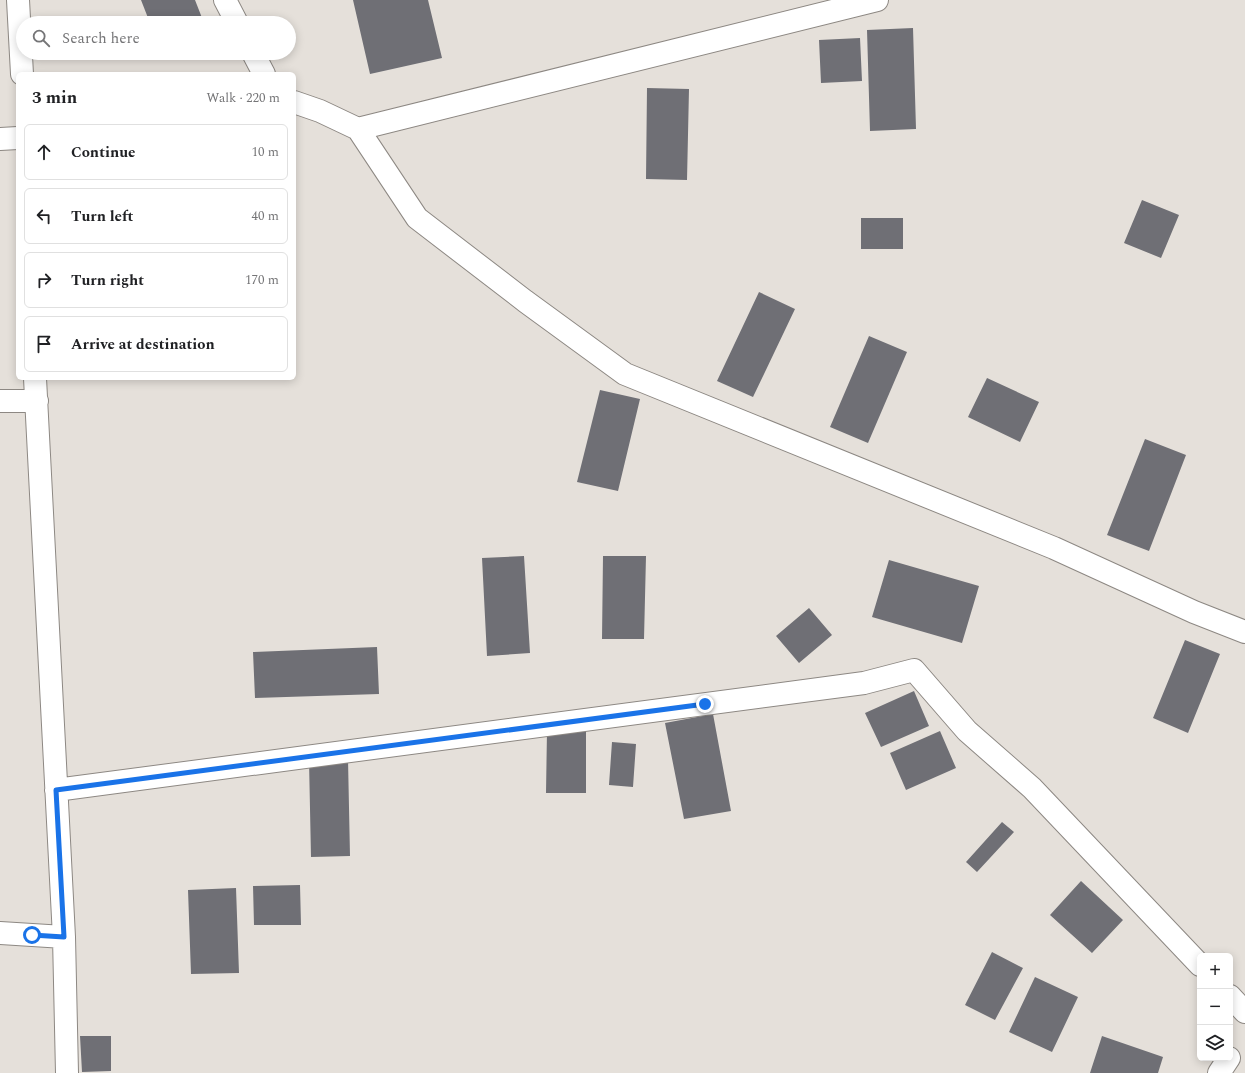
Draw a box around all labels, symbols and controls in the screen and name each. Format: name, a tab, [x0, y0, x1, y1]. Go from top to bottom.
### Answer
search box	[16, 16, 296, 60]
icon: search	[30, 27, 52, 49]
text: Search here	[62, 27, 140, 50]
text: 3 min	[32, 85, 77, 111]
text: Walk · 220 m	[206, 88, 280, 108]
icon: ahead	[33, 141, 55, 163]
text: Continue	[71, 141, 136, 164]
text: 10 m	[252, 142, 279, 162]
icon: left	[33, 205, 55, 227]
text: Turn left	[71, 205, 133, 228]
text: 40 m	[252, 206, 279, 226]
icon: right	[33, 269, 55, 291]
text: Turn right	[71, 269, 144, 292]
text: 170 m	[245, 270, 279, 290]
icon: arrive	[33, 333, 55, 355]
text: Arrive at destination	[71, 333, 215, 356]
route end	[696, 695, 714, 713]
route start	[23, 926, 41, 944]
map controls	[1197, 953, 1233, 1061]
button: +	[1197, 953, 1233, 989]
button: −	[1197, 989, 1233, 1025]
button: layers	[1197, 1025, 1233, 1061]

